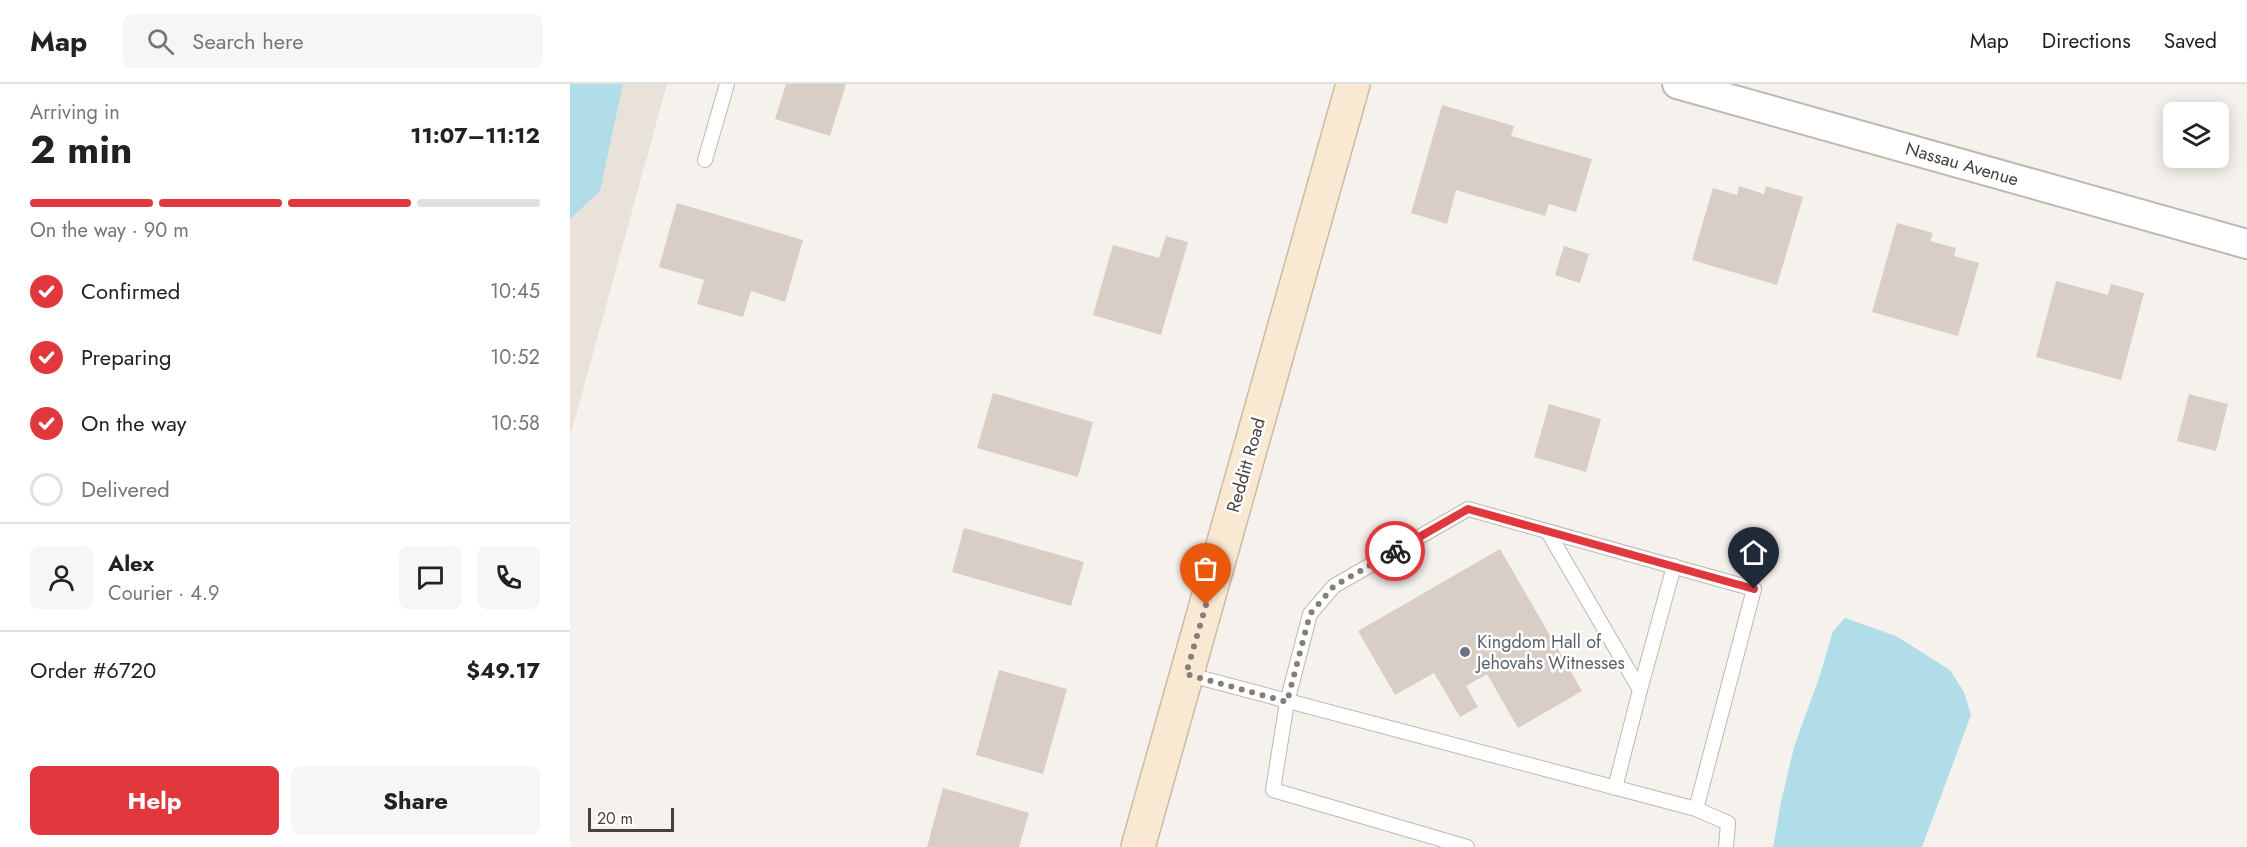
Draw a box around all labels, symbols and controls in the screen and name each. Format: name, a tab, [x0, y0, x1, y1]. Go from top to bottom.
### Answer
search box	[123, 14, 543, 68]
text: Map	[30, 21, 87, 62]
icon: search	[144, 25, 177, 58]
text: Search here	[192, 25, 304, 57]
text: Map	[1970, 26, 2009, 56]
text: Directions	[2042, 26, 2131, 56]
text: Saved	[2164, 26, 2217, 56]
text: Arriving in	[30, 98, 120, 127]
map controls	[2163, 102, 2229, 168]
button: layers	[2163, 102, 2229, 168]
text: 11:07–11:12	[410, 119, 540, 151]
text: 2 min	[30, 121, 132, 178]
street label: Nassau Avenue	[1902, 135, 2022, 193]
text: On the way · 90 m	[30, 216, 189, 245]
icon: check	[30, 275, 63, 308]
text: Confirmed	[81, 275, 180, 307]
text: 10:45	[490, 277, 540, 306]
icon: check	[30, 341, 63, 374]
text: Preparing	[81, 341, 172, 373]
text: 10:52	[490, 343, 540, 372]
icon: check	[30, 407, 63, 440]
text: On the way	[81, 407, 186, 439]
text: 10:58	[491, 409, 540, 438]
street label: Redditt Road	[1220, 415, 1272, 515]
text: Delivered	[81, 473, 170, 505]
courier	[1365, 521, 1425, 581]
pin	[1728, 527, 1779, 589]
icon: bike	[1379, 535, 1412, 568]
icon: home	[1737, 536, 1770, 569]
pin	[1180, 543, 1231, 605]
button: person	[30, 546, 93, 609]
button: chat	[399, 546, 462, 609]
button: phone	[477, 546, 540, 609]
text: Alex	[108, 547, 154, 579]
icon: bag	[1189, 552, 1222, 585]
text: Courier · 4.9	[108, 579, 220, 608]
place label: Kingdom Hall of Jehovahs Witnesses	[1475, 629, 1625, 676]
marker: Kingdom Hall of Jehovahs Witnesses	[1458, 645, 1472, 659]
text: Order #6720	[30, 654, 156, 686]
text: $49.17	[466, 654, 540, 686]
button: Help	[30, 766, 279, 835]
button: Share	[291, 766, 540, 835]
scale bar	[588, 805, 674, 832]
text: 20 m	[597, 807, 633, 830]

